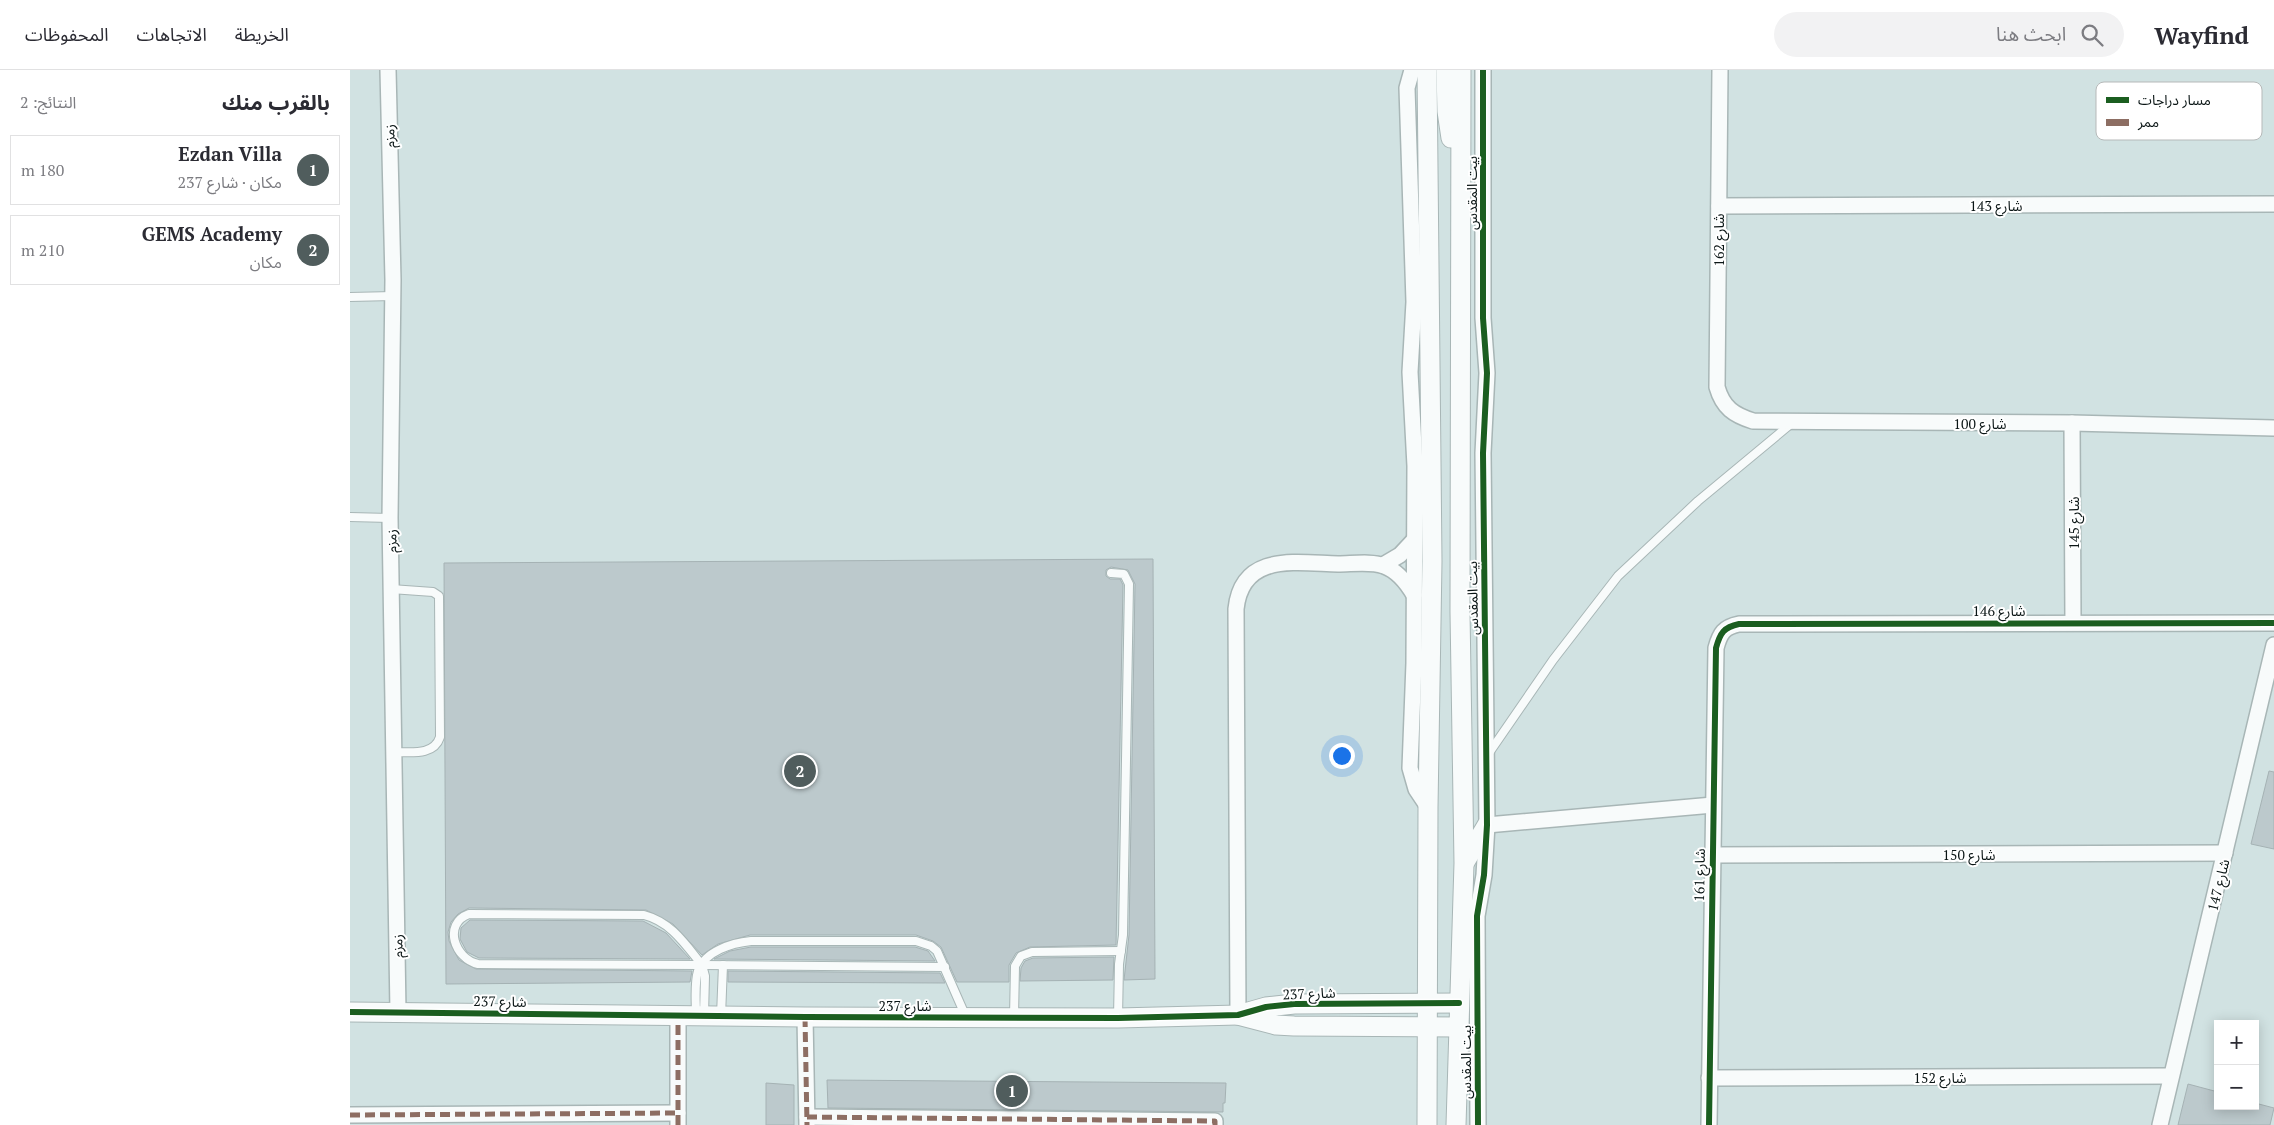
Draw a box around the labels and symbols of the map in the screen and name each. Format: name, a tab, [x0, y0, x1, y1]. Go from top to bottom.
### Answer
legend	[2096, 82, 2262, 140]
text: مسار دراجات	[2138, 90, 2211, 109]
text: ممر	[2137, 112, 2159, 131]
street label: زمزم	[379, 124, 401, 148]
street label: بيت المقدس	[1462, 156, 1481, 230]
street label: شارع 143	[1969, 196, 2023, 217]
street label: شارع 162	[1709, 213, 1730, 267]
street label: شارع 100	[1953, 414, 2007, 435]
street label: شارع 145	[2064, 496, 2085, 550]
street label: زمزم	[381, 529, 403, 553]
street label: بيت المقدس	[1462, 561, 1482, 635]
street label: شارع 146	[1972, 601, 2026, 622]
your location	[1329, 743, 1355, 769]
pin: 2	[784, 752, 816, 790]
street label: شارع 150	[1942, 845, 1996, 866]
street label: شارع 161	[1689, 848, 1711, 902]
street label: شارع 147	[2202, 857, 2236, 914]
street label: زمزم	[387, 934, 409, 958]
street label: شارع 237	[1282, 983, 1336, 1005]
street label: شارع 237	[473, 991, 527, 1013]
street label: شارع 237	[878, 996, 932, 1017]
street label: بيت المقدس	[1456, 1025, 1475, 1099]
street label: شارع 152	[1913, 1068, 1967, 1089]
pin: 1	[996, 1072, 1028, 1110]

